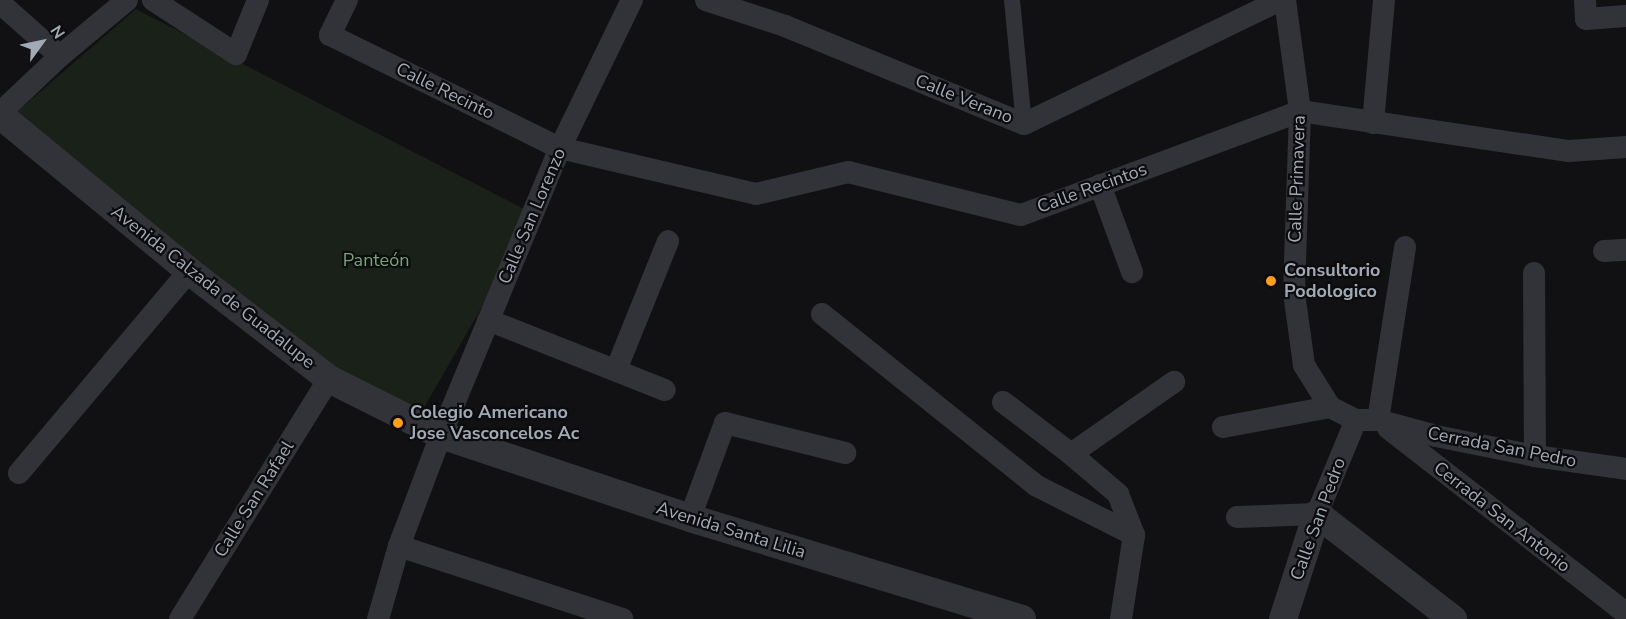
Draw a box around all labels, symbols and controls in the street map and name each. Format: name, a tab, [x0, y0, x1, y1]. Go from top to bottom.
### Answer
north arrow	[12, 12, 72, 72]
text: N	[45, 21, 70, 43]
street label: Calle Recinto	[392, 58, 498, 124]
street label: Calle Verano	[912, 70, 1016, 128]
street label: Calle Primavera	[1284, 115, 1310, 243]
street label: Calle San Lorenzo	[494, 145, 570, 287]
street label: Calle Recintos	[1034, 158, 1150, 218]
street label: Avenida Calzada de Guadalupe	[107, 201, 319, 373]
park label: Panteón	[343, 249, 409, 271]
place label: Consultorio Podologico	[1284, 260, 1380, 302]
marker: Consultorio Podologico	[1262, 272, 1280, 290]
place label: Colegio Americano Jose Vasconcelos Ac	[410, 402, 579, 444]
marker: Colegio Americano Jose Vasconcelos Ac	[391, 416, 405, 430]
street label: Cerrada San Pedro	[1426, 422, 1578, 472]
street label: Calle San Rafael	[209, 437, 299, 561]
street label: Calle San Pedro	[1286, 455, 1350, 583]
street label: Cerrada San Antonio	[1429, 457, 1575, 577]
street label: Avenida Santa Lilia	[654, 497, 808, 563]

